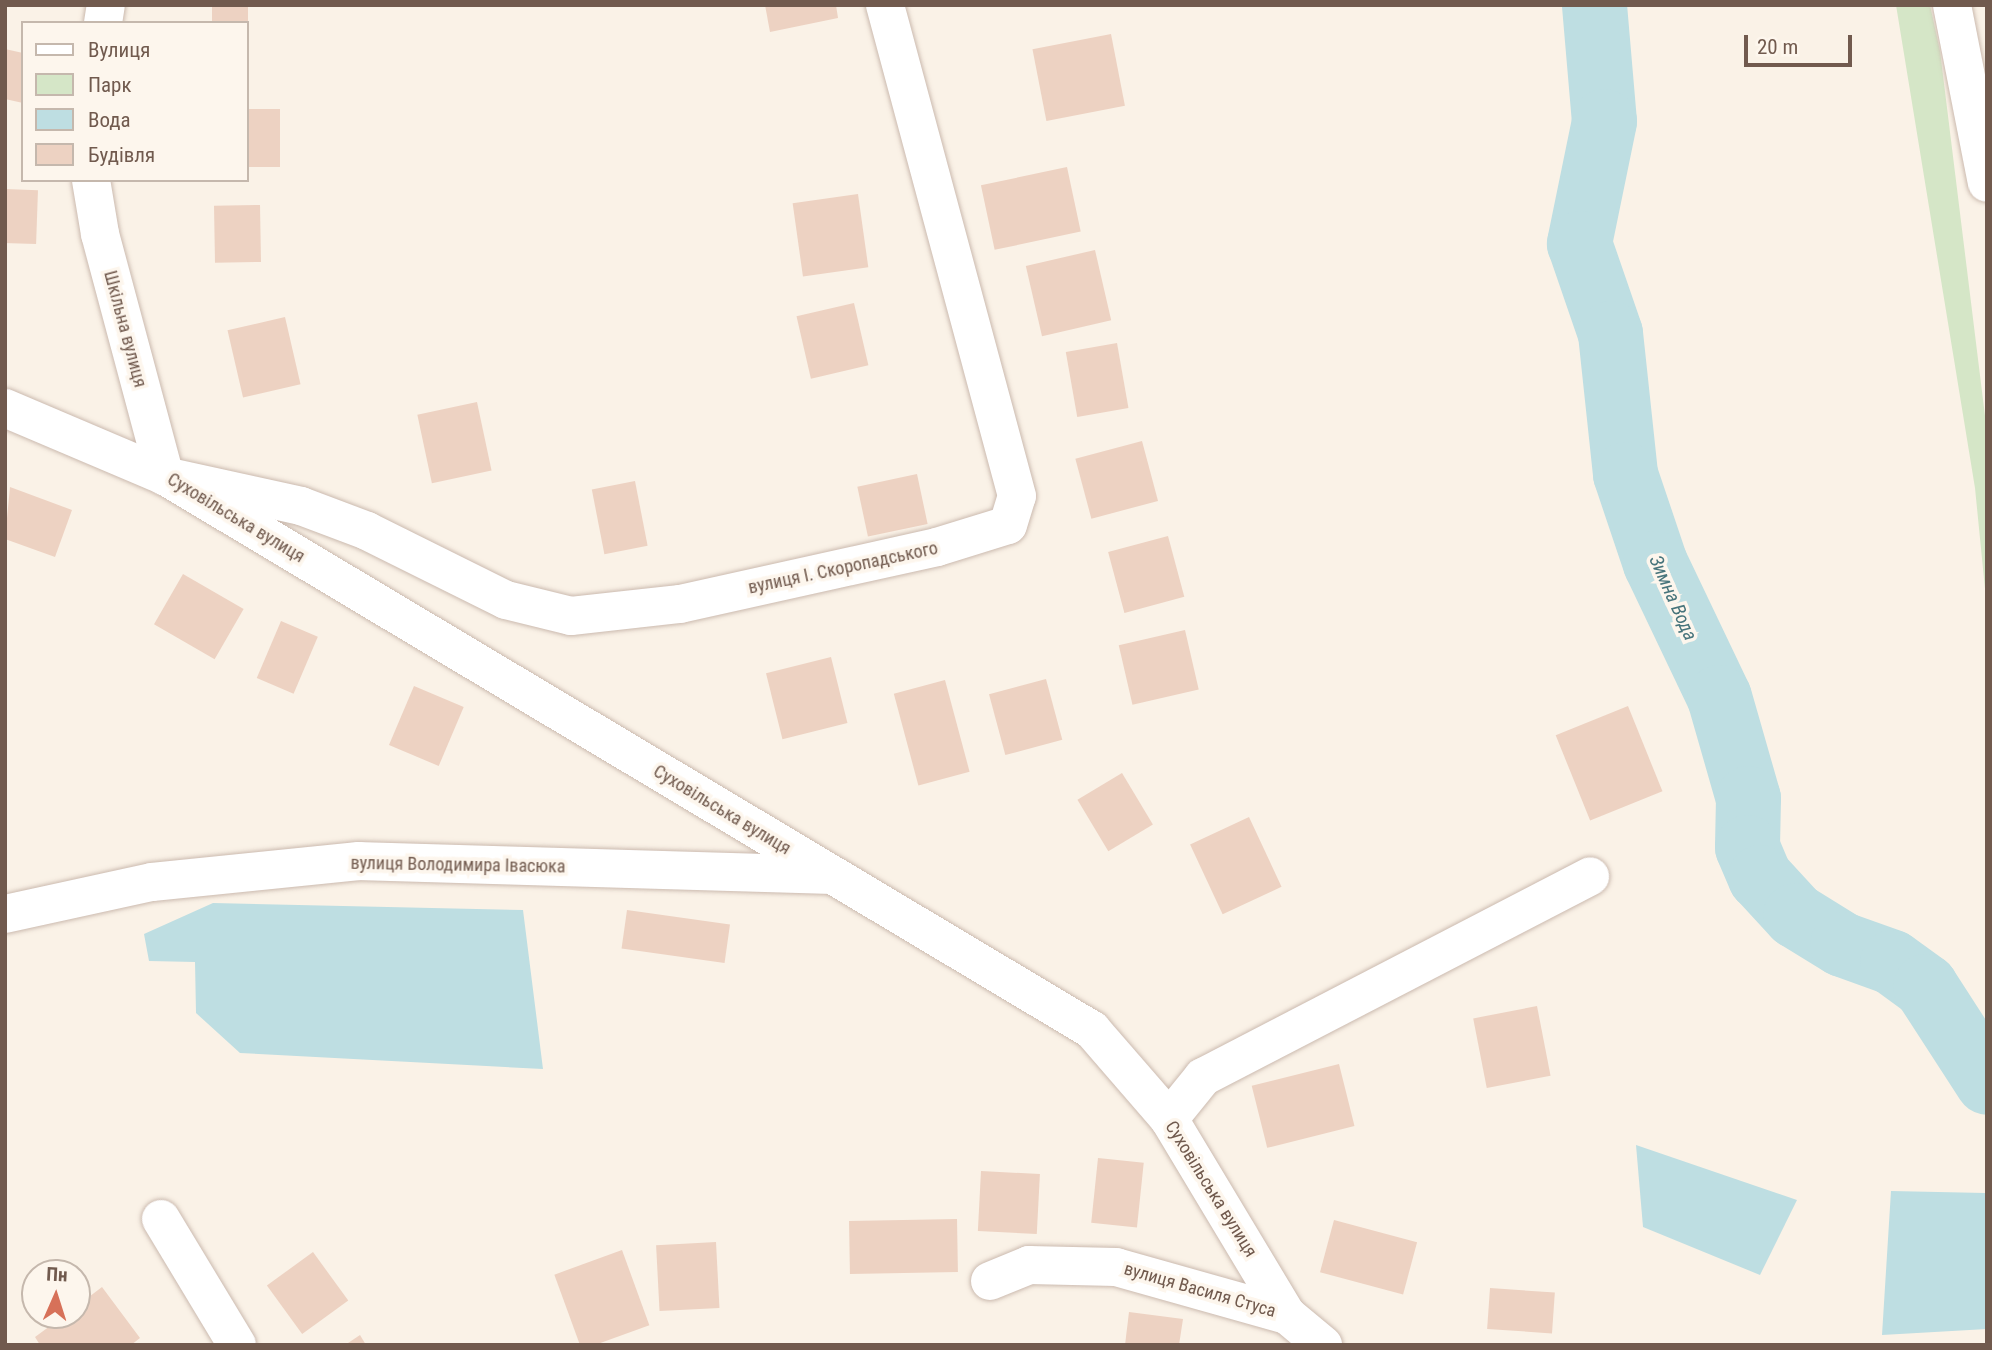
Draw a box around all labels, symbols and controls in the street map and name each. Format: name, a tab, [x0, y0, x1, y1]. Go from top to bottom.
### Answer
legend	[21, 21, 248, 182]
scale bar	[1747, 21, 1856, 65]
text: 20 m	[1757, 35, 1798, 59]
text: Вулиця	[88, 38, 150, 62]
text: Парк	[88, 73, 132, 97]
text: Вода	[88, 108, 131, 132]
text: Будівля	[88, 143, 155, 167]
street label: Шкільна вулиця	[99, 268, 151, 390]
street label: Суховільська вулиця	[163, 468, 309, 568]
street label: вулиця І. Скоропадського	[746, 537, 940, 599]
water label: Зимна Вода	[1644, 552, 1702, 644]
street label: Суховільська вулиця	[649, 760, 795, 860]
street label: вулиця Володимира Івасюка	[350, 852, 566, 878]
street label: Суховільська вулиця	[1160, 1117, 1262, 1261]
street label: вулиця Василя Стуса	[1122, 1258, 1278, 1322]
north arrow	[21, 1259, 91, 1329]
text: Пн	[46, 1262, 68, 1287]

